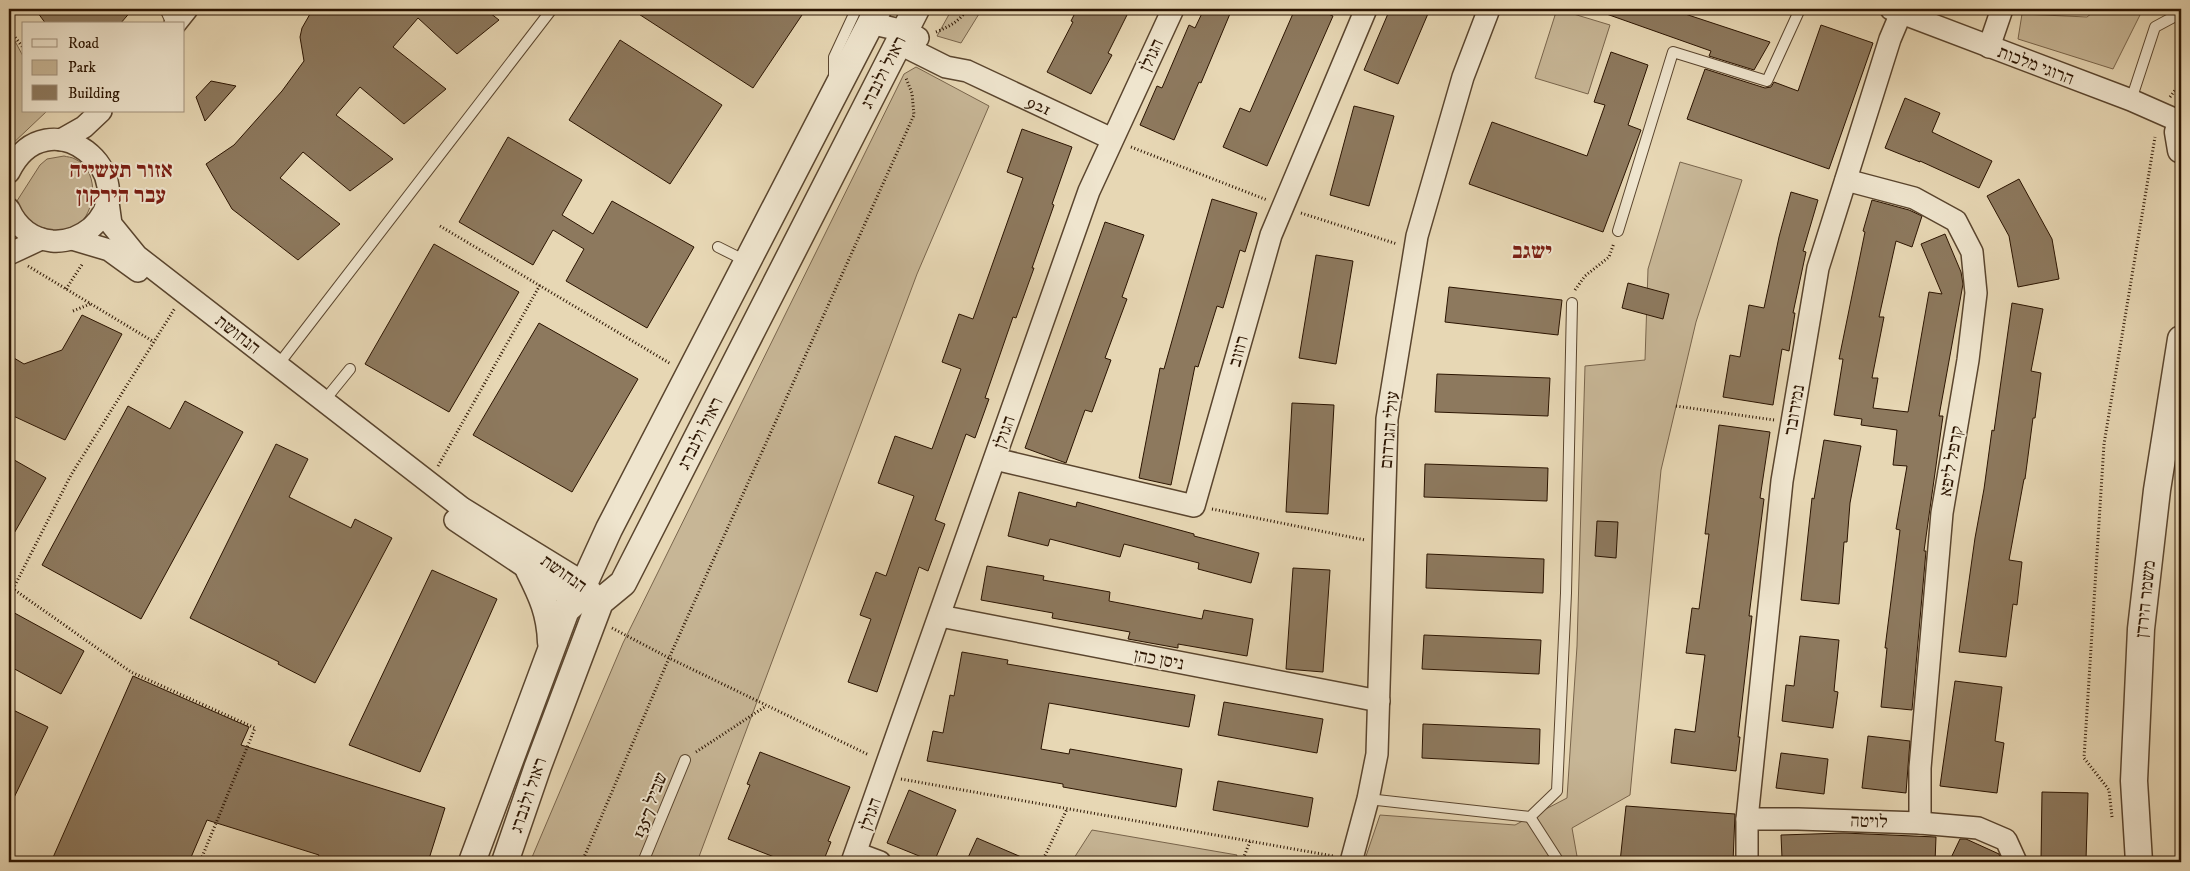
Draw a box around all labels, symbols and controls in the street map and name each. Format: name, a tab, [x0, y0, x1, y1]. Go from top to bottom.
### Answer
legend	[22, 22, 185, 112]
street label: ראול ולנברג	[856, 33, 911, 112]
text: Road	[68, 34, 100, 53]
street label: הגולן	[1135, 36, 1169, 75]
street label: הרוגי מלכות	[1994, 41, 2077, 91]
text: Park	[68, 58, 97, 77]
text: Building	[68, 84, 120, 103]
street label: 921	[1022, 90, 1055, 121]
district label: אזור תעשייה עבר הירקון	[69, 157, 173, 209]
district label: ישגב	[1512, 238, 1552, 265]
street label: הנחושת	[210, 310, 264, 359]
street label: רוזוב	[1224, 333, 1254, 370]
street label: נמירובר	[1780, 383, 1810, 437]
street label: עולי הגרדום	[1376, 390, 1404, 470]
street label: ראול ולנברג	[673, 394, 728, 473]
street label: הגולן	[989, 413, 1021, 452]
street label: קרפל ליפא	[1935, 424, 1969, 498]
street label: הנחושת	[536, 550, 591, 598]
street label: משמר הירדן	[2131, 559, 2161, 639]
street label: ניסן כהן	[1132, 644, 1186, 676]
street label: ראול ולנברג	[506, 755, 552, 836]
street label: שביל 1357	[627, 769, 673, 841]
street label: הגולן	[855, 795, 887, 834]
street label: לויטה	[1850, 810, 1888, 834]

